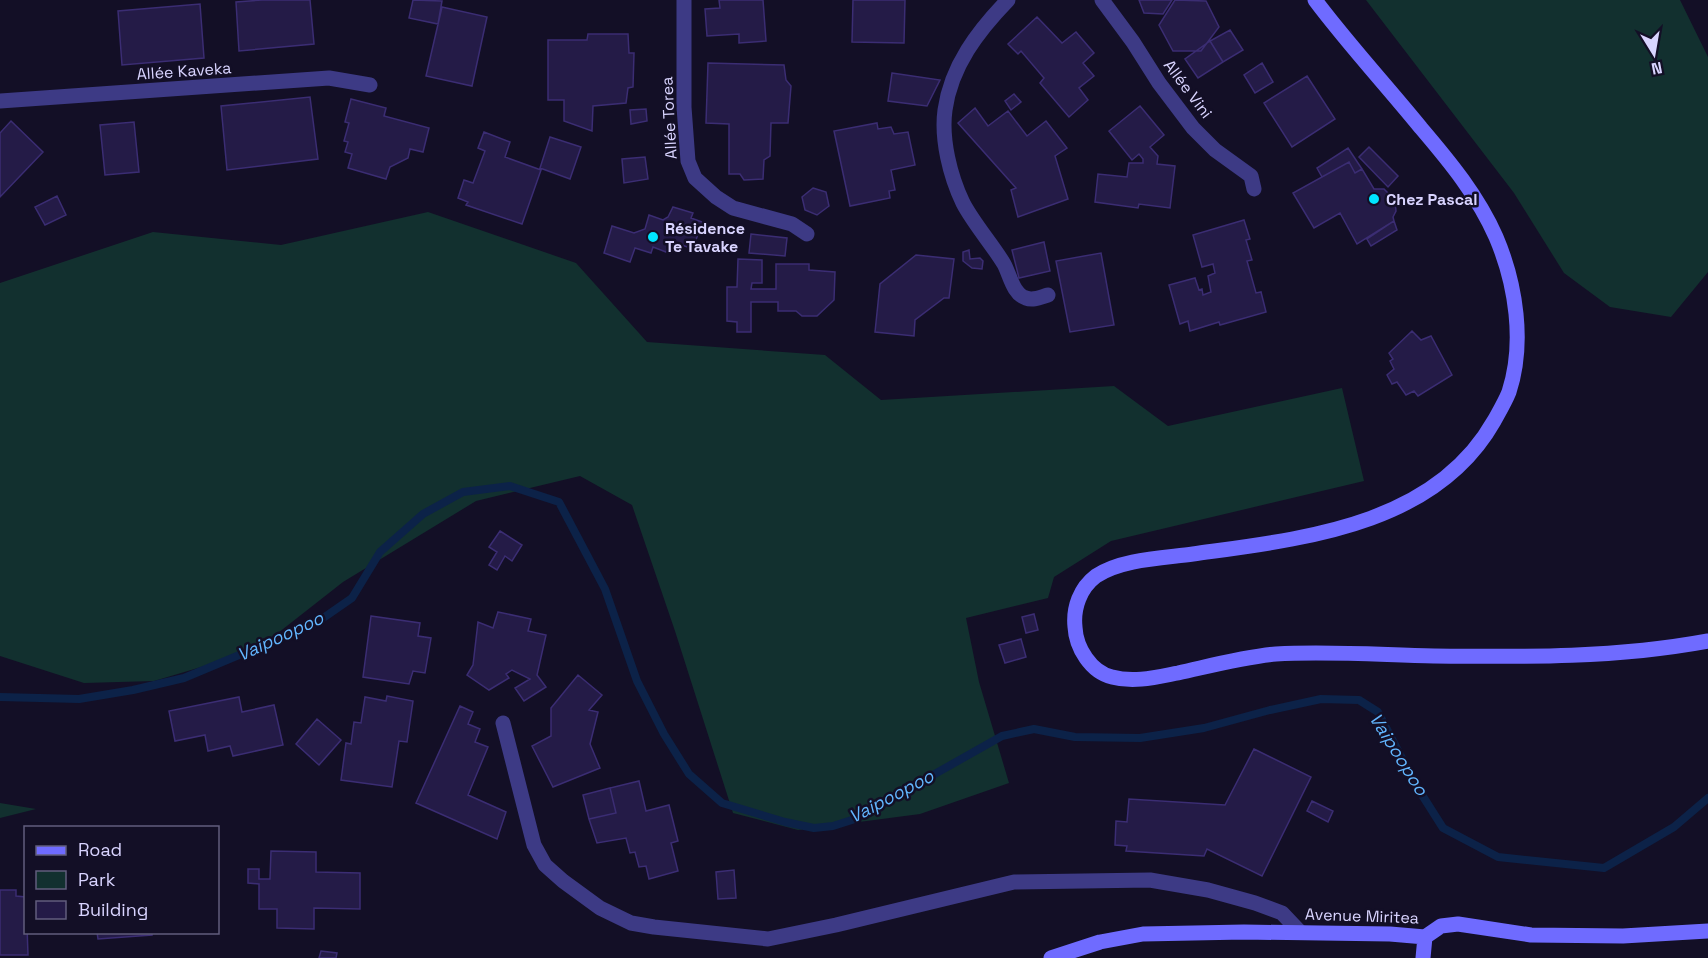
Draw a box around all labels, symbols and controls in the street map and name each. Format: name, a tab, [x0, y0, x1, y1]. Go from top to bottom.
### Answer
north arrow	[1624, 24, 1684, 84]
street label: Allée Vini	[1159, 55, 1217, 123]
street label: Allée Kaveka	[136, 57, 232, 85]
text: N	[1649, 57, 1664, 80]
street label: Allée Torea	[656, 76, 682, 160]
place label: Chez Pascal	[1386, 189, 1478, 210]
marker: Chez Pascal	[1367, 192, 1381, 206]
place label: Résidence Te Tavake	[665, 218, 745, 257]
marker: Résidence Te Tavake	[646, 230, 660, 244]
water label: Vaipoopoo	[233, 606, 328, 666]
water label: Vaipoopoo	[1365, 708, 1434, 800]
water label: Vaipoopoo	[845, 764, 938, 828]
legend	[24, 826, 219, 934]
text: Road	[78, 838, 122, 861]
text: Park	[78, 868, 116, 891]
text: Building	[78, 898, 148, 921]
street label: Avenue Miritea	[1305, 904, 1419, 928]

